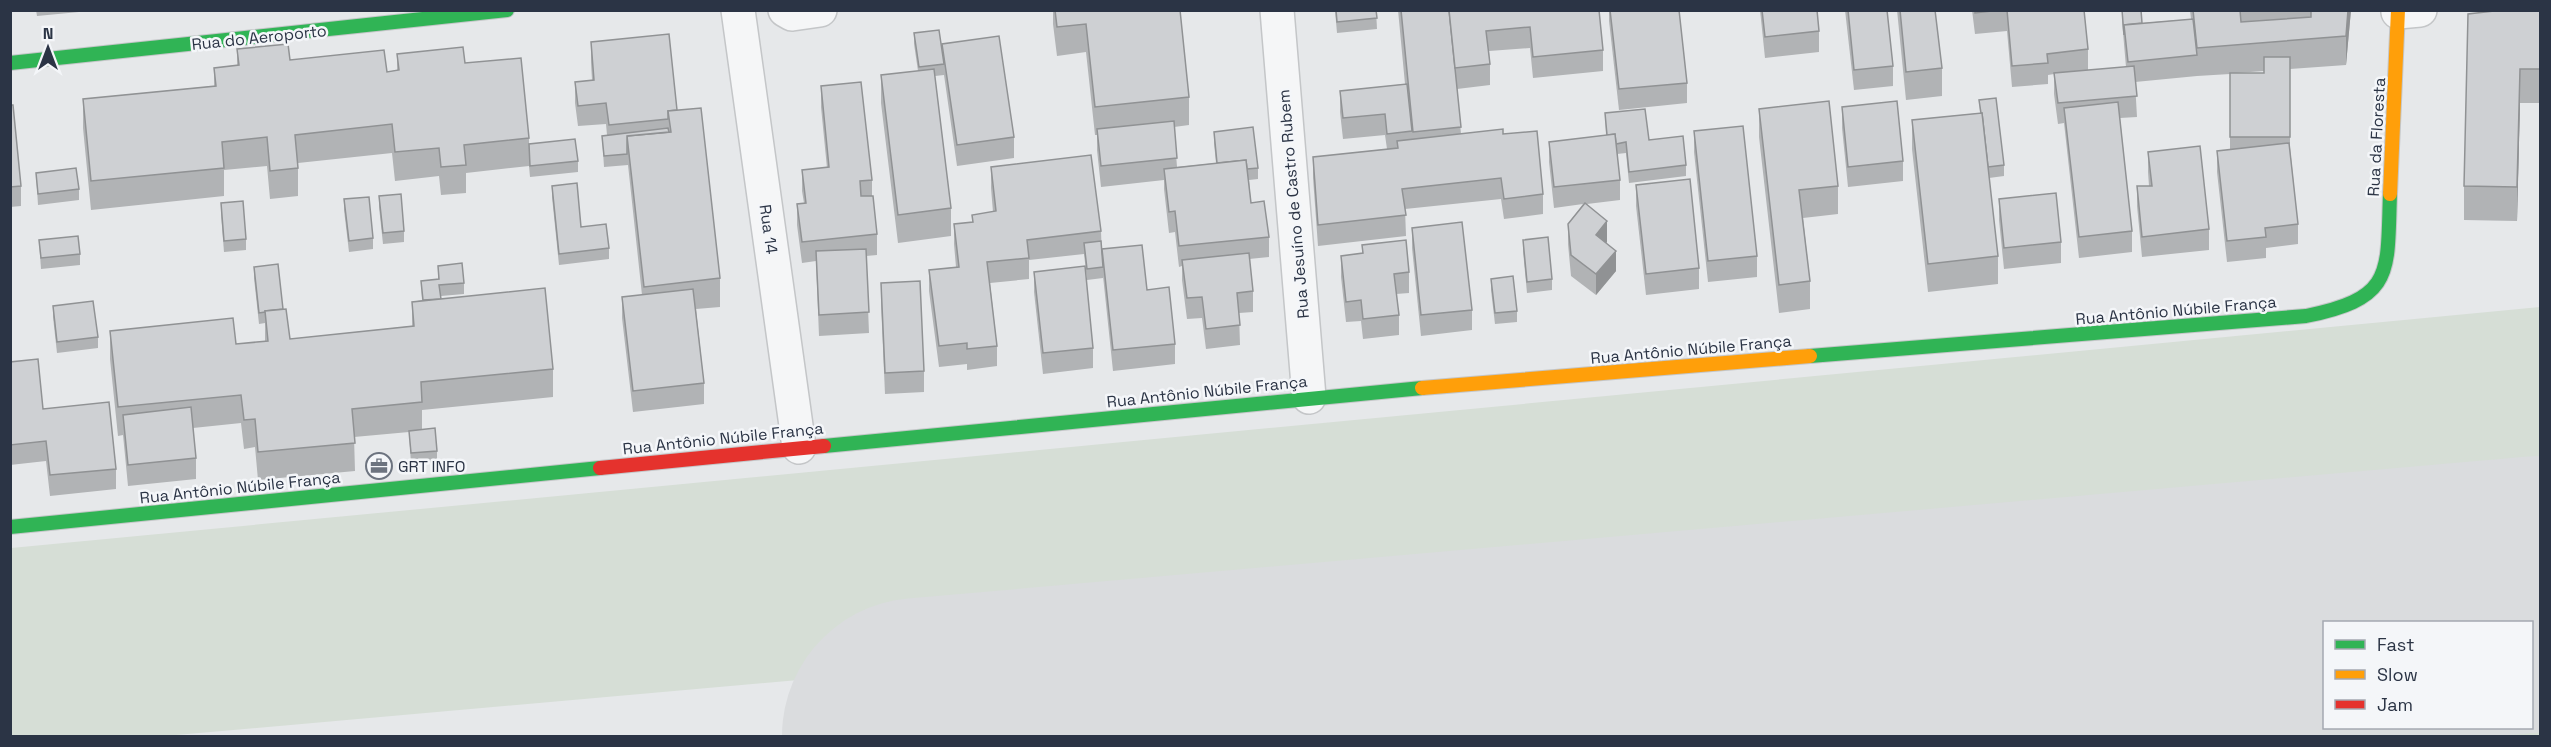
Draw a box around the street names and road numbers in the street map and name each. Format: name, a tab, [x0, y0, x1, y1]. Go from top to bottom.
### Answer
street label: Rua do Aeroporto	[190, 20, 328, 55]
street label: Rua da Floresta	[2363, 77, 2390, 197]
street label: Rua Jesuíno de Castro Rubem	[1273, 89, 1314, 319]
street label: Rua 14	[755, 203, 782, 255]
street label: Rua Antônio Núbile França	[2075, 291, 2277, 330]
street label: Rua Antônio Núbile França	[1590, 330, 1792, 369]
street label: Rua Antônio Núbile França	[1106, 371, 1308, 412]
street label: Rua Antônio Núbile França	[622, 418, 824, 459]
street label: Rua Antônio Núbile França	[139, 467, 341, 508]

